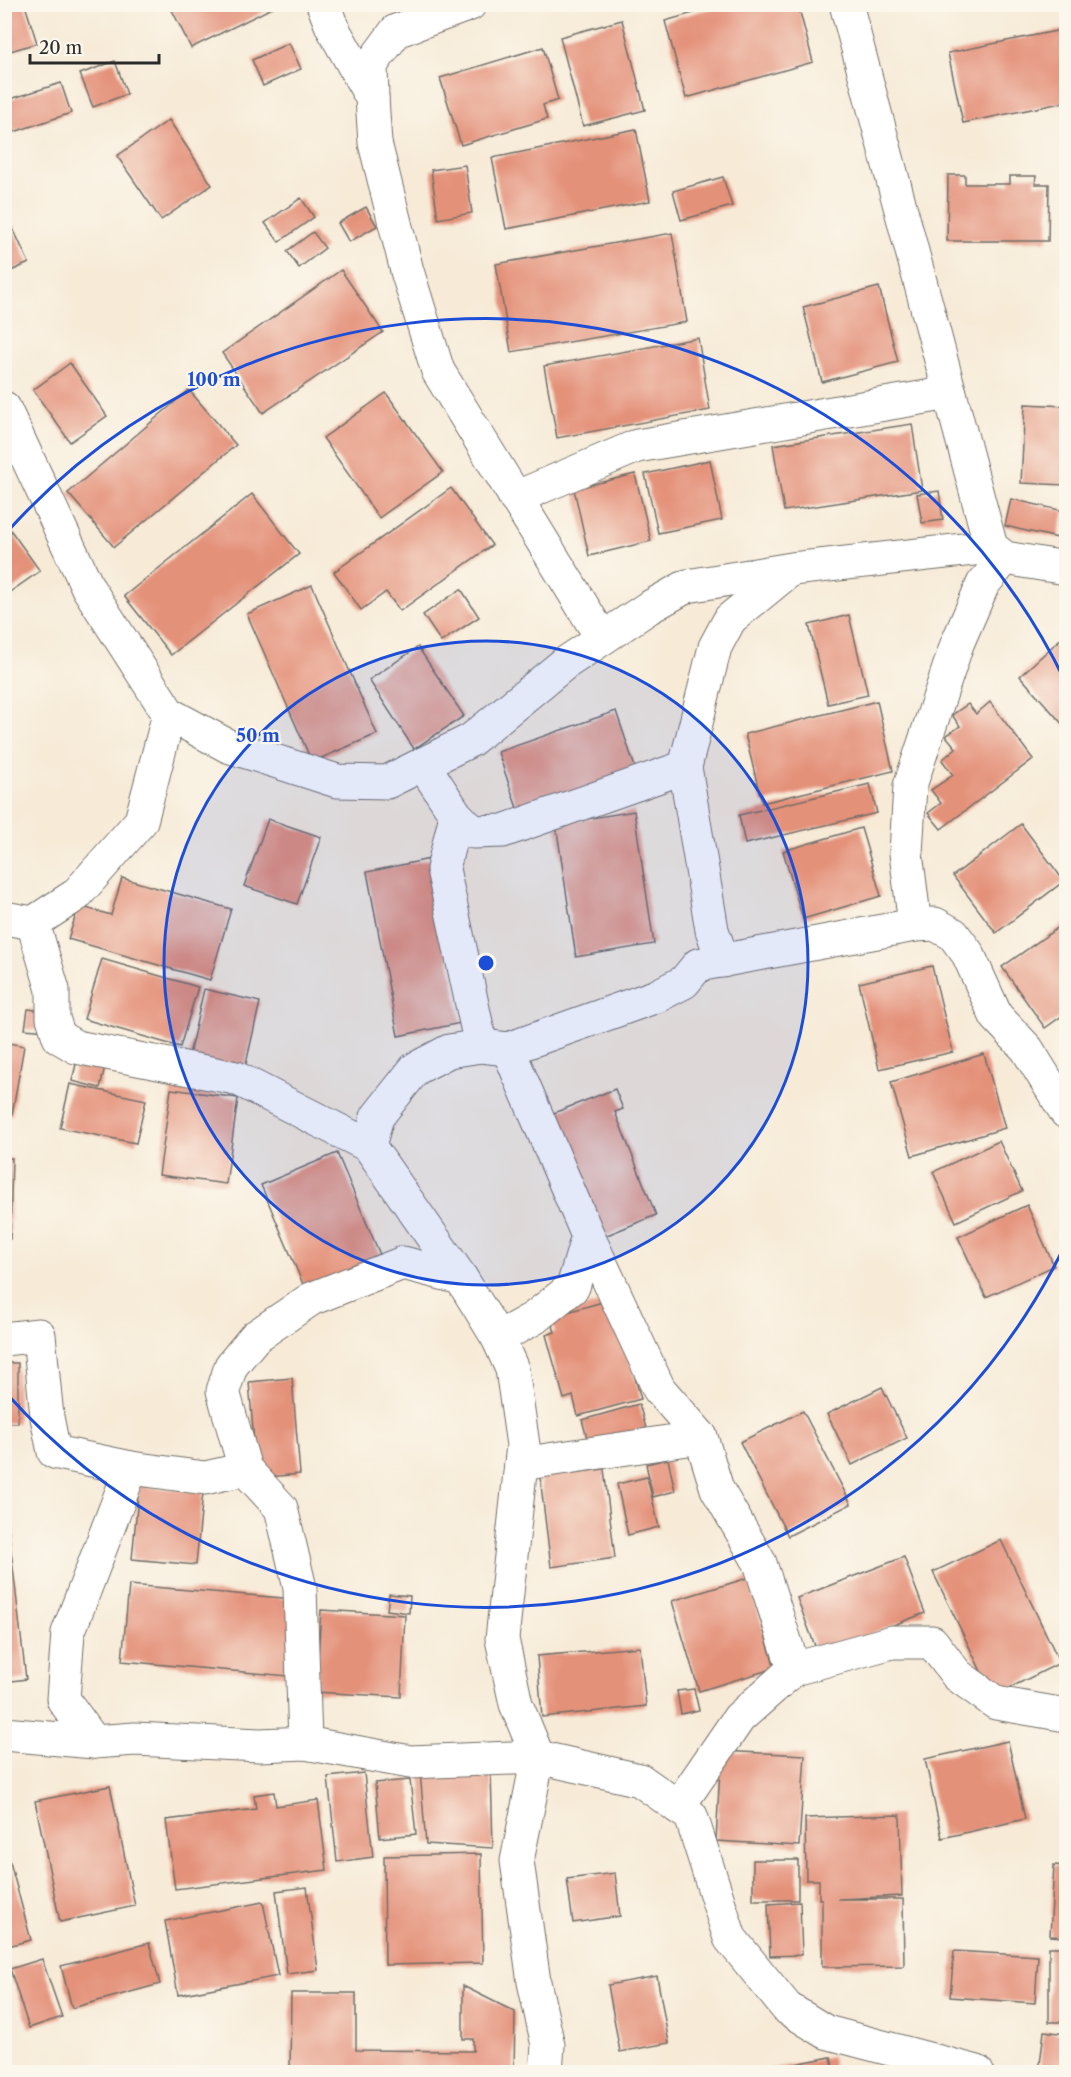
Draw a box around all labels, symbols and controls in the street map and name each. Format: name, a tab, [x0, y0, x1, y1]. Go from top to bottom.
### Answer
scale bar	[30, 27, 159, 65]
text: 20 m	[39, 37, 83, 59]
text: 100 m	[187, 369, 241, 391]
text: 50 m	[236, 725, 280, 747]
centre of rings	[476, 953, 496, 973]

